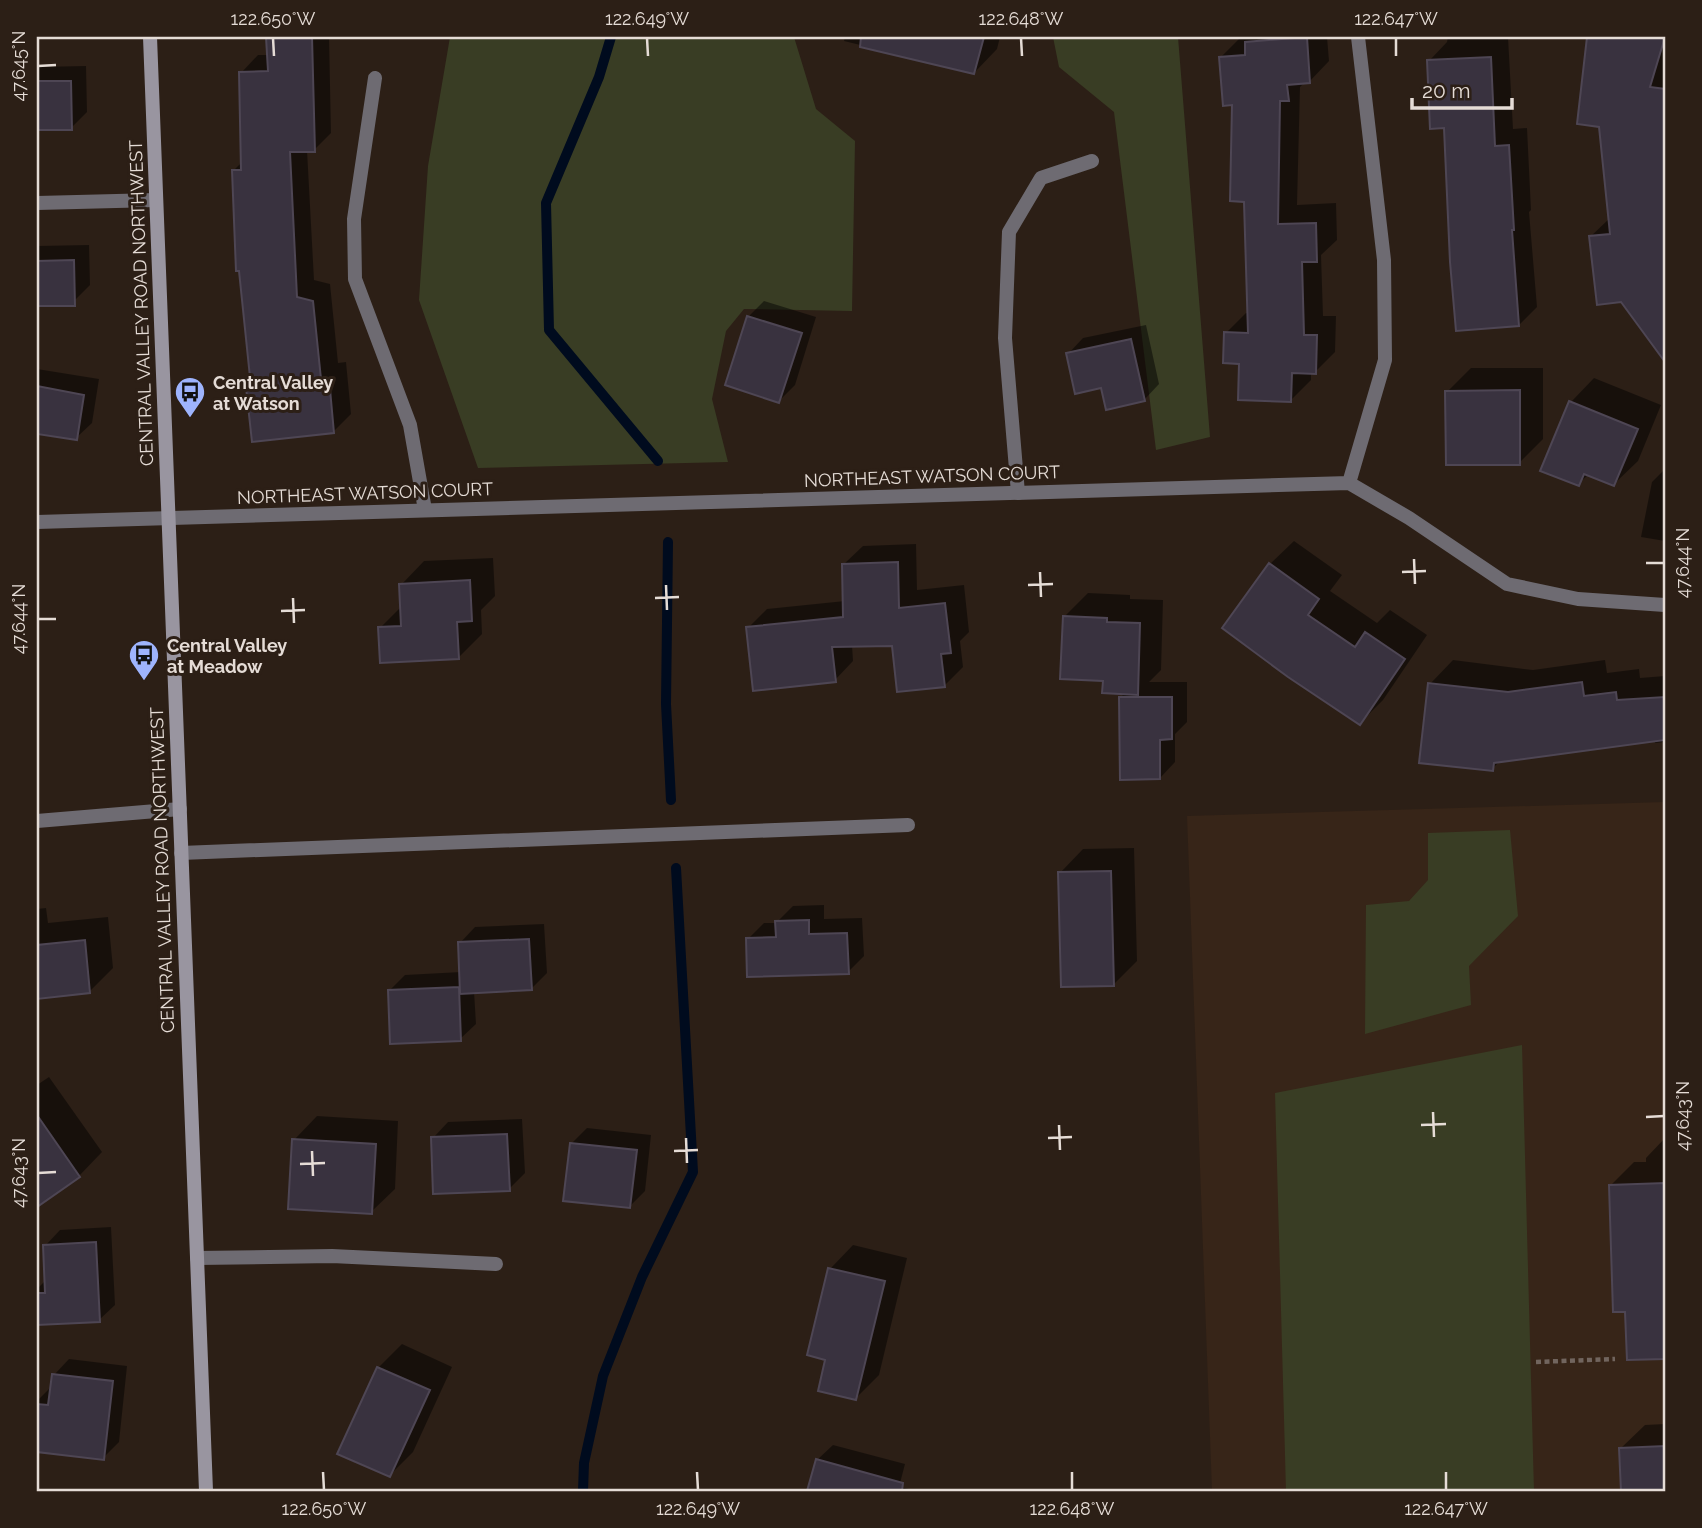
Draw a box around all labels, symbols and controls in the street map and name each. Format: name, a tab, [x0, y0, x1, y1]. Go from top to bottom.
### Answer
text: 122.650°W	[231, 8, 316, 29]
text: 122.649°W	[605, 8, 689, 29]
text: 122.648°W	[979, 8, 1064, 29]
text: 122.647°W	[1354, 8, 1438, 29]
text: 47.645°N	[8, 31, 29, 101]
scale bar	[1412, 66, 1511, 110]
text: 20 m	[1422, 78, 1470, 103]
street label: CENTRAL VALLEY ROAD NORTHWEST	[125, 140, 157, 466]
place label: Central Valley at Watson	[213, 372, 333, 414]
bus stop icon: Central Valley at Watson	[173, 375, 207, 419]
street label: NORTHEAST WATSON COURT	[804, 461, 1060, 491]
street label: NORTHEAST WATSON COURT	[237, 478, 493, 508]
text: 47.644°N	[1672, 528, 1693, 598]
text: 47.644°N	[8, 584, 29, 654]
place label: Central Valley at Meadow	[167, 635, 287, 677]
bus stop icon: Central Valley at Meadow	[127, 638, 161, 682]
street label: CENTRAL VALLEY ROAD NORTHWEST	[146, 707, 178, 1033]
text: 47.643°N	[1672, 1081, 1693, 1151]
text: 47.643°N	[8, 1138, 29, 1208]
text: 122.650°W	[282, 1498, 367, 1519]
text: 122.649°W	[656, 1498, 740, 1519]
text: 122.648°W	[1030, 1498, 1115, 1519]
text: 122.647°W	[1404, 1498, 1488, 1519]

